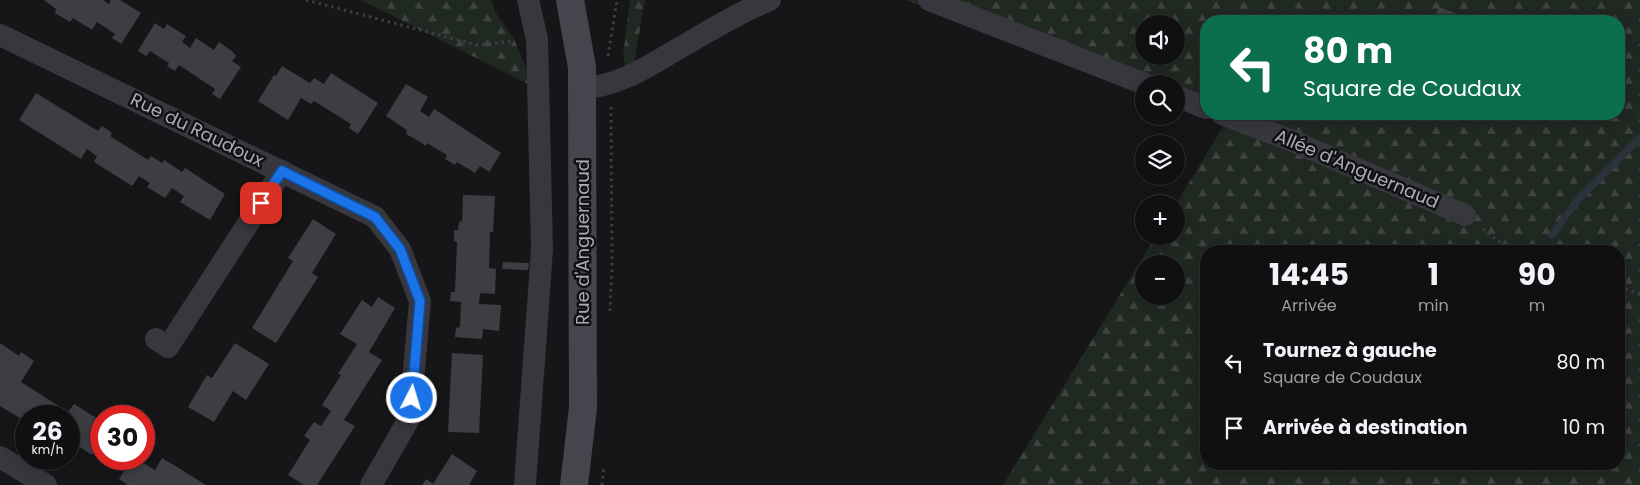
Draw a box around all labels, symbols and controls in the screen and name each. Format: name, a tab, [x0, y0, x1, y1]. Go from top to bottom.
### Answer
map controls	[1135, 15, 1185, 305]
button: sound	[1135, 15, 1185, 65]
text: 80 m	[1303, 26, 1393, 75]
icon: left	[1220, 35, 1285, 100]
text: Square de Coudaux	[1303, 73, 1521, 104]
button: search	[1135, 75, 1185, 125]
street label: Rue du Raudoux	[126, 86, 268, 173]
street label: Allée d'Anguernaud	[1271, 123, 1443, 214]
button: layers	[1135, 135, 1185, 185]
street label: Rue d'Anguernaud	[570, 159, 595, 325]
pin	[240, 182, 282, 224]
icon: arrive	[247, 189, 275, 217]
button: +	[1135, 195, 1185, 245]
text: 14:45	[1269, 253, 1349, 296]
text: 1	[1428, 253, 1439, 296]
text: 90	[1518, 253, 1556, 296]
button: −	[1135, 255, 1185, 305]
text: Arrivée	[1281, 294, 1337, 317]
text: min	[1418, 294, 1449, 317]
text: m	[1529, 294, 1545, 317]
text: Tournez à gauche	[1263, 337, 1437, 364]
icon: left	[1220, 349, 1248, 377]
text: 80 m	[1556, 349, 1605, 376]
text: Square de Coudaux	[1263, 366, 1422, 389]
position arrow	[385, 371, 437, 423]
speed limit sign: 30	[90, 405, 155, 470]
text: 26	[32, 414, 63, 449]
icon: arrive	[1220, 414, 1248, 442]
text: Arrivée à destination	[1263, 414, 1468, 441]
text: 10 m	[1562, 414, 1605, 441]
text: km/h	[32, 441, 63, 458]

